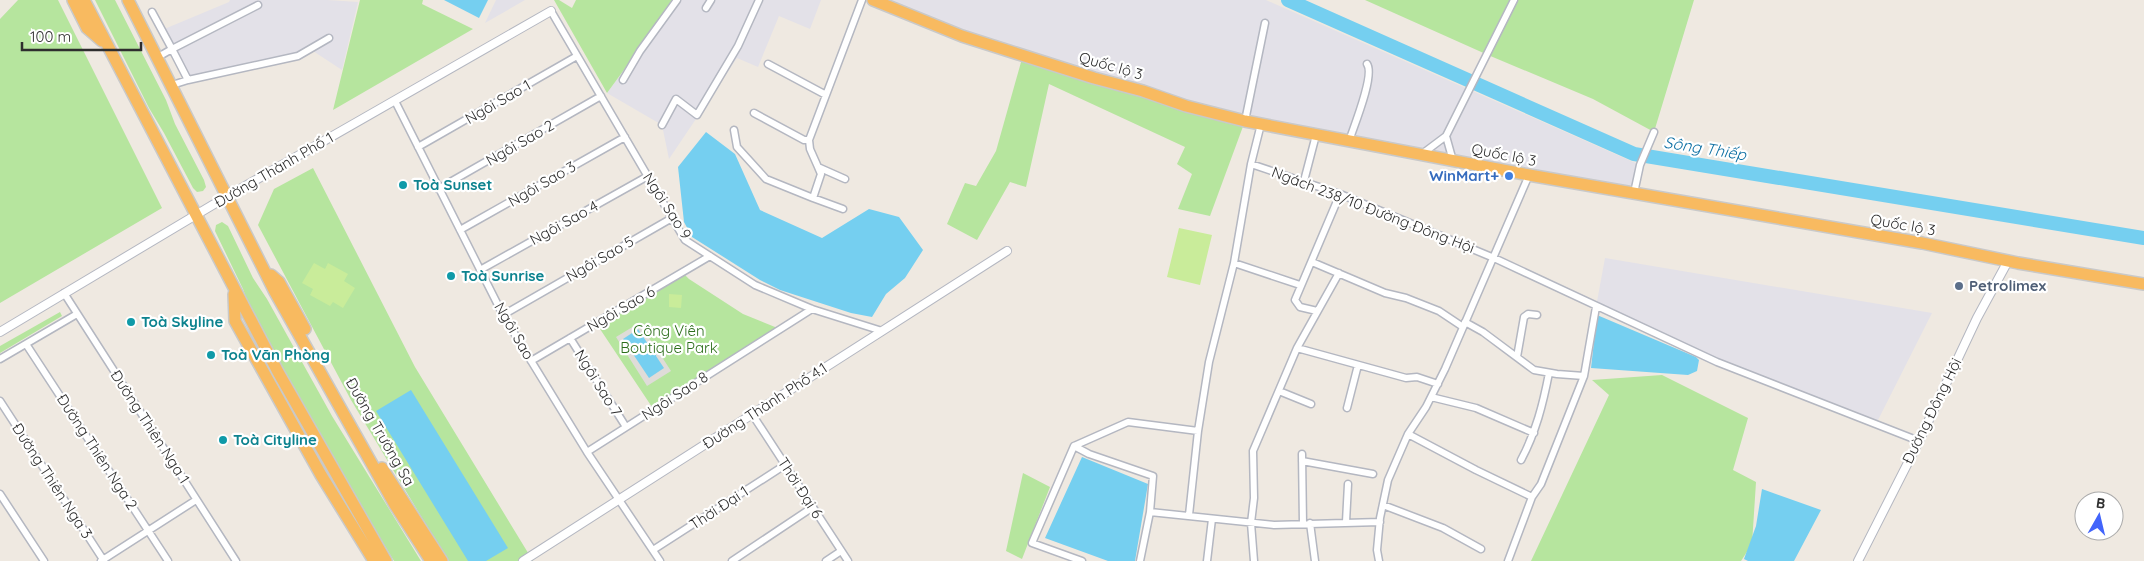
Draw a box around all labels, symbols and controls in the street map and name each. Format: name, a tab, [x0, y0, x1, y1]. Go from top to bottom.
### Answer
scale bar	[22, 20, 141, 52]
text: 100 m	[30, 27, 71, 46]
street label: Quốc lộ 3	[1077, 47, 1145, 84]
street label: Ngôi Sao 1	[461, 75, 534, 128]
street label: Ngôi Sao 2	[482, 115, 557, 170]
street label: Đường Thành Phố 1	[211, 128, 337, 211]
water label: Sông Thiếp	[1662, 132, 1749, 165]
street label: Quốc lộ 3	[1470, 139, 1538, 170]
street label: Ngôi Sao 3	[504, 156, 579, 211]
street label: Ngách 238/10 Đường Đông Hội	[1269, 162, 1477, 257]
place label: WinMart+	[1429, 166, 1499, 185]
street label: Ngôi Sao 9	[639, 169, 696, 243]
marker: WinMart+	[1503, 170, 1515, 182]
place label: Toà Sunset	[413, 175, 493, 194]
marker: Toà Sunset	[397, 179, 409, 191]
street label: Ngôi Sao 4	[526, 196, 601, 249]
street label: Quốc lộ 3	[1869, 209, 1937, 240]
street label: Ngôi Sao 5	[562, 231, 637, 286]
place label: Toà Sunrise	[461, 266, 545, 285]
marker: Toà Sunrise	[445, 270, 457, 282]
place label: Petrolimex	[1969, 276, 2047, 295]
marker: Petrolimex	[1953, 280, 1965, 292]
street label: Ngôi Sao 6	[583, 281, 658, 336]
street label: Ngôi Sao	[490, 299, 538, 363]
place label: Toà Skyline	[141, 312, 223, 331]
marker: Toà Skyline	[125, 316, 137, 328]
park label: Công Viên Boutique Park	[620, 321, 718, 357]
place label: Toà Văn Phòng	[221, 345, 330, 364]
street label: Ngôi Sao 7	[570, 346, 627, 420]
marker: Toà Văn Phòng	[205, 349, 217, 361]
street label: Đường Đông Hội	[1898, 355, 1965, 467]
street label: Đường Thành Phố 4.1	[699, 358, 831, 453]
street label: Đường Thiên Nga 1	[107, 366, 194, 487]
street label: Ngôi Sao 8	[638, 367, 712, 424]
street label: Đường Trường Sa	[342, 374, 419, 489]
street label: Đường Thiên Nga 2	[53, 390, 142, 513]
street label: Đường Thiên Nga 3	[8, 419, 97, 542]
place label: Toà Cityline	[233, 430, 317, 449]
marker: Toà Cityline	[217, 434, 229, 446]
street label: Thời Đại 6	[774, 454, 827, 522]
street label: Thời Đại 1	[686, 481, 752, 534]
north arrow	[2074, 491, 2124, 541]
text: B	[2095, 494, 2107, 513]

